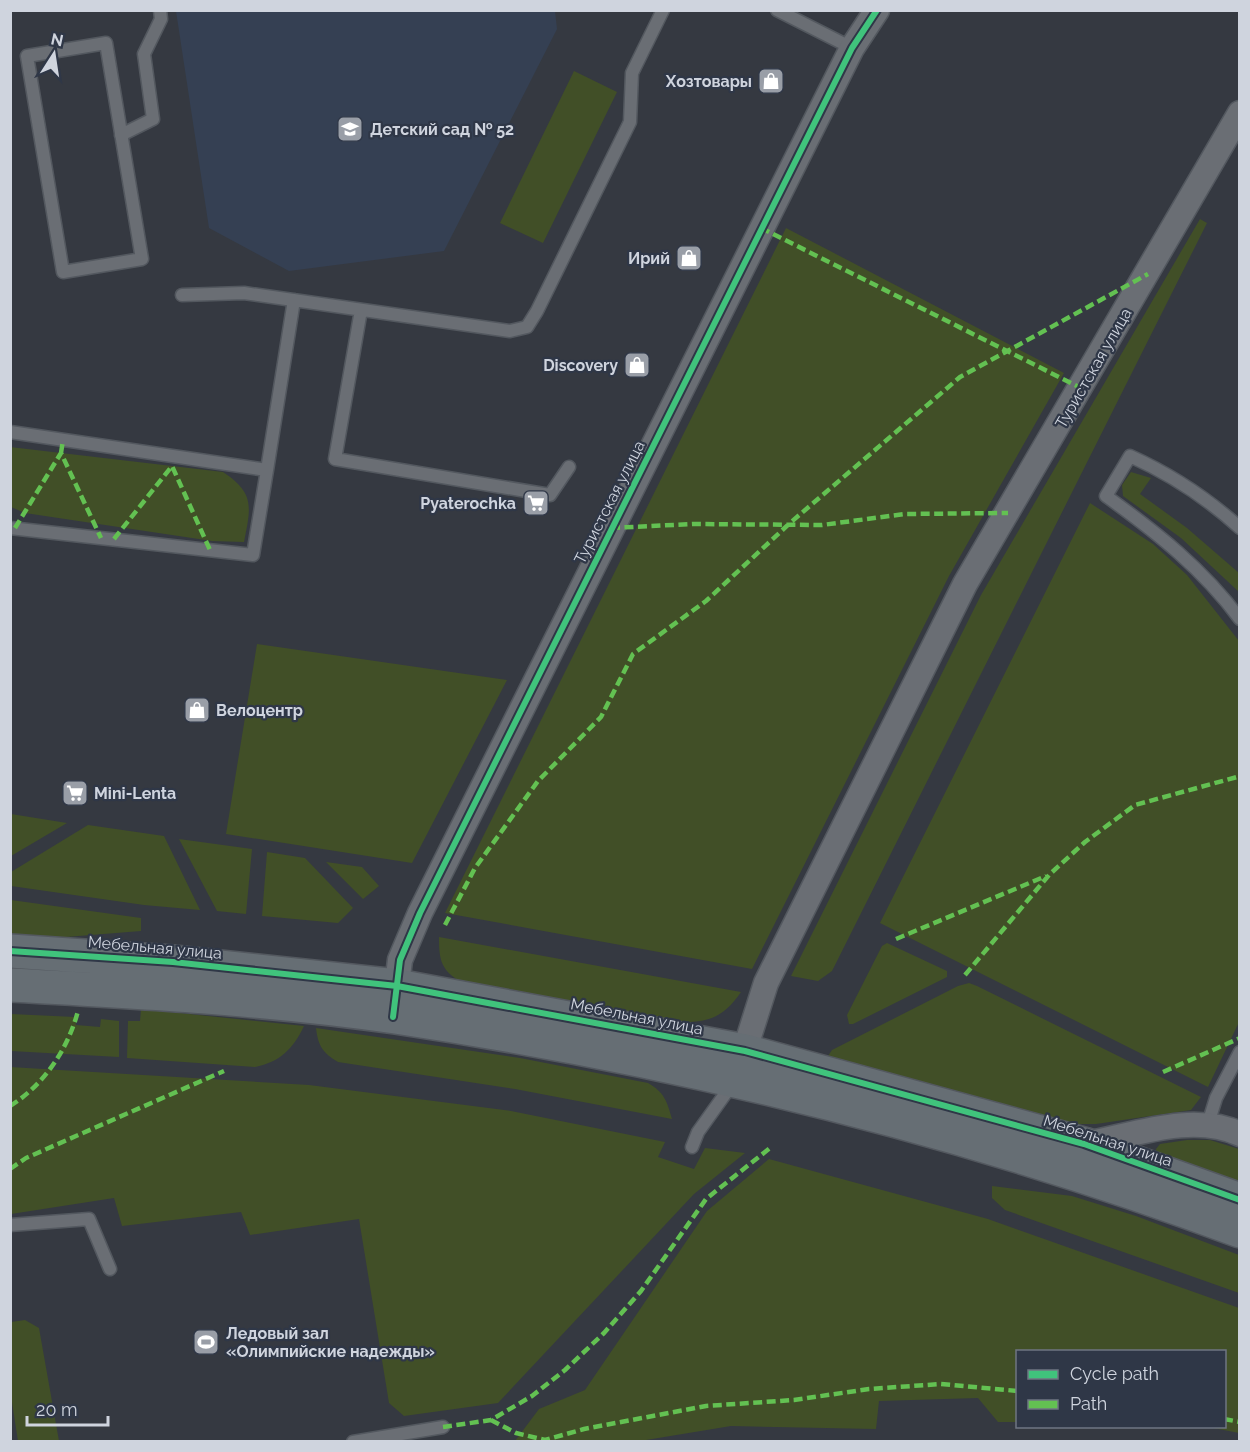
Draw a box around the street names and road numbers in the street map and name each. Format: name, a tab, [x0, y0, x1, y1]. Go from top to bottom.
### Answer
street label: Туристская улица	[1051, 305, 1136, 432]
street label: Туристская улица	[570, 437, 649, 567]
street label: Мебельная улица	[87, 932, 223, 963]
street label: Мебельная улица	[569, 994, 705, 1039]
street label: Мебельная улица	[1041, 1111, 1175, 1170]

